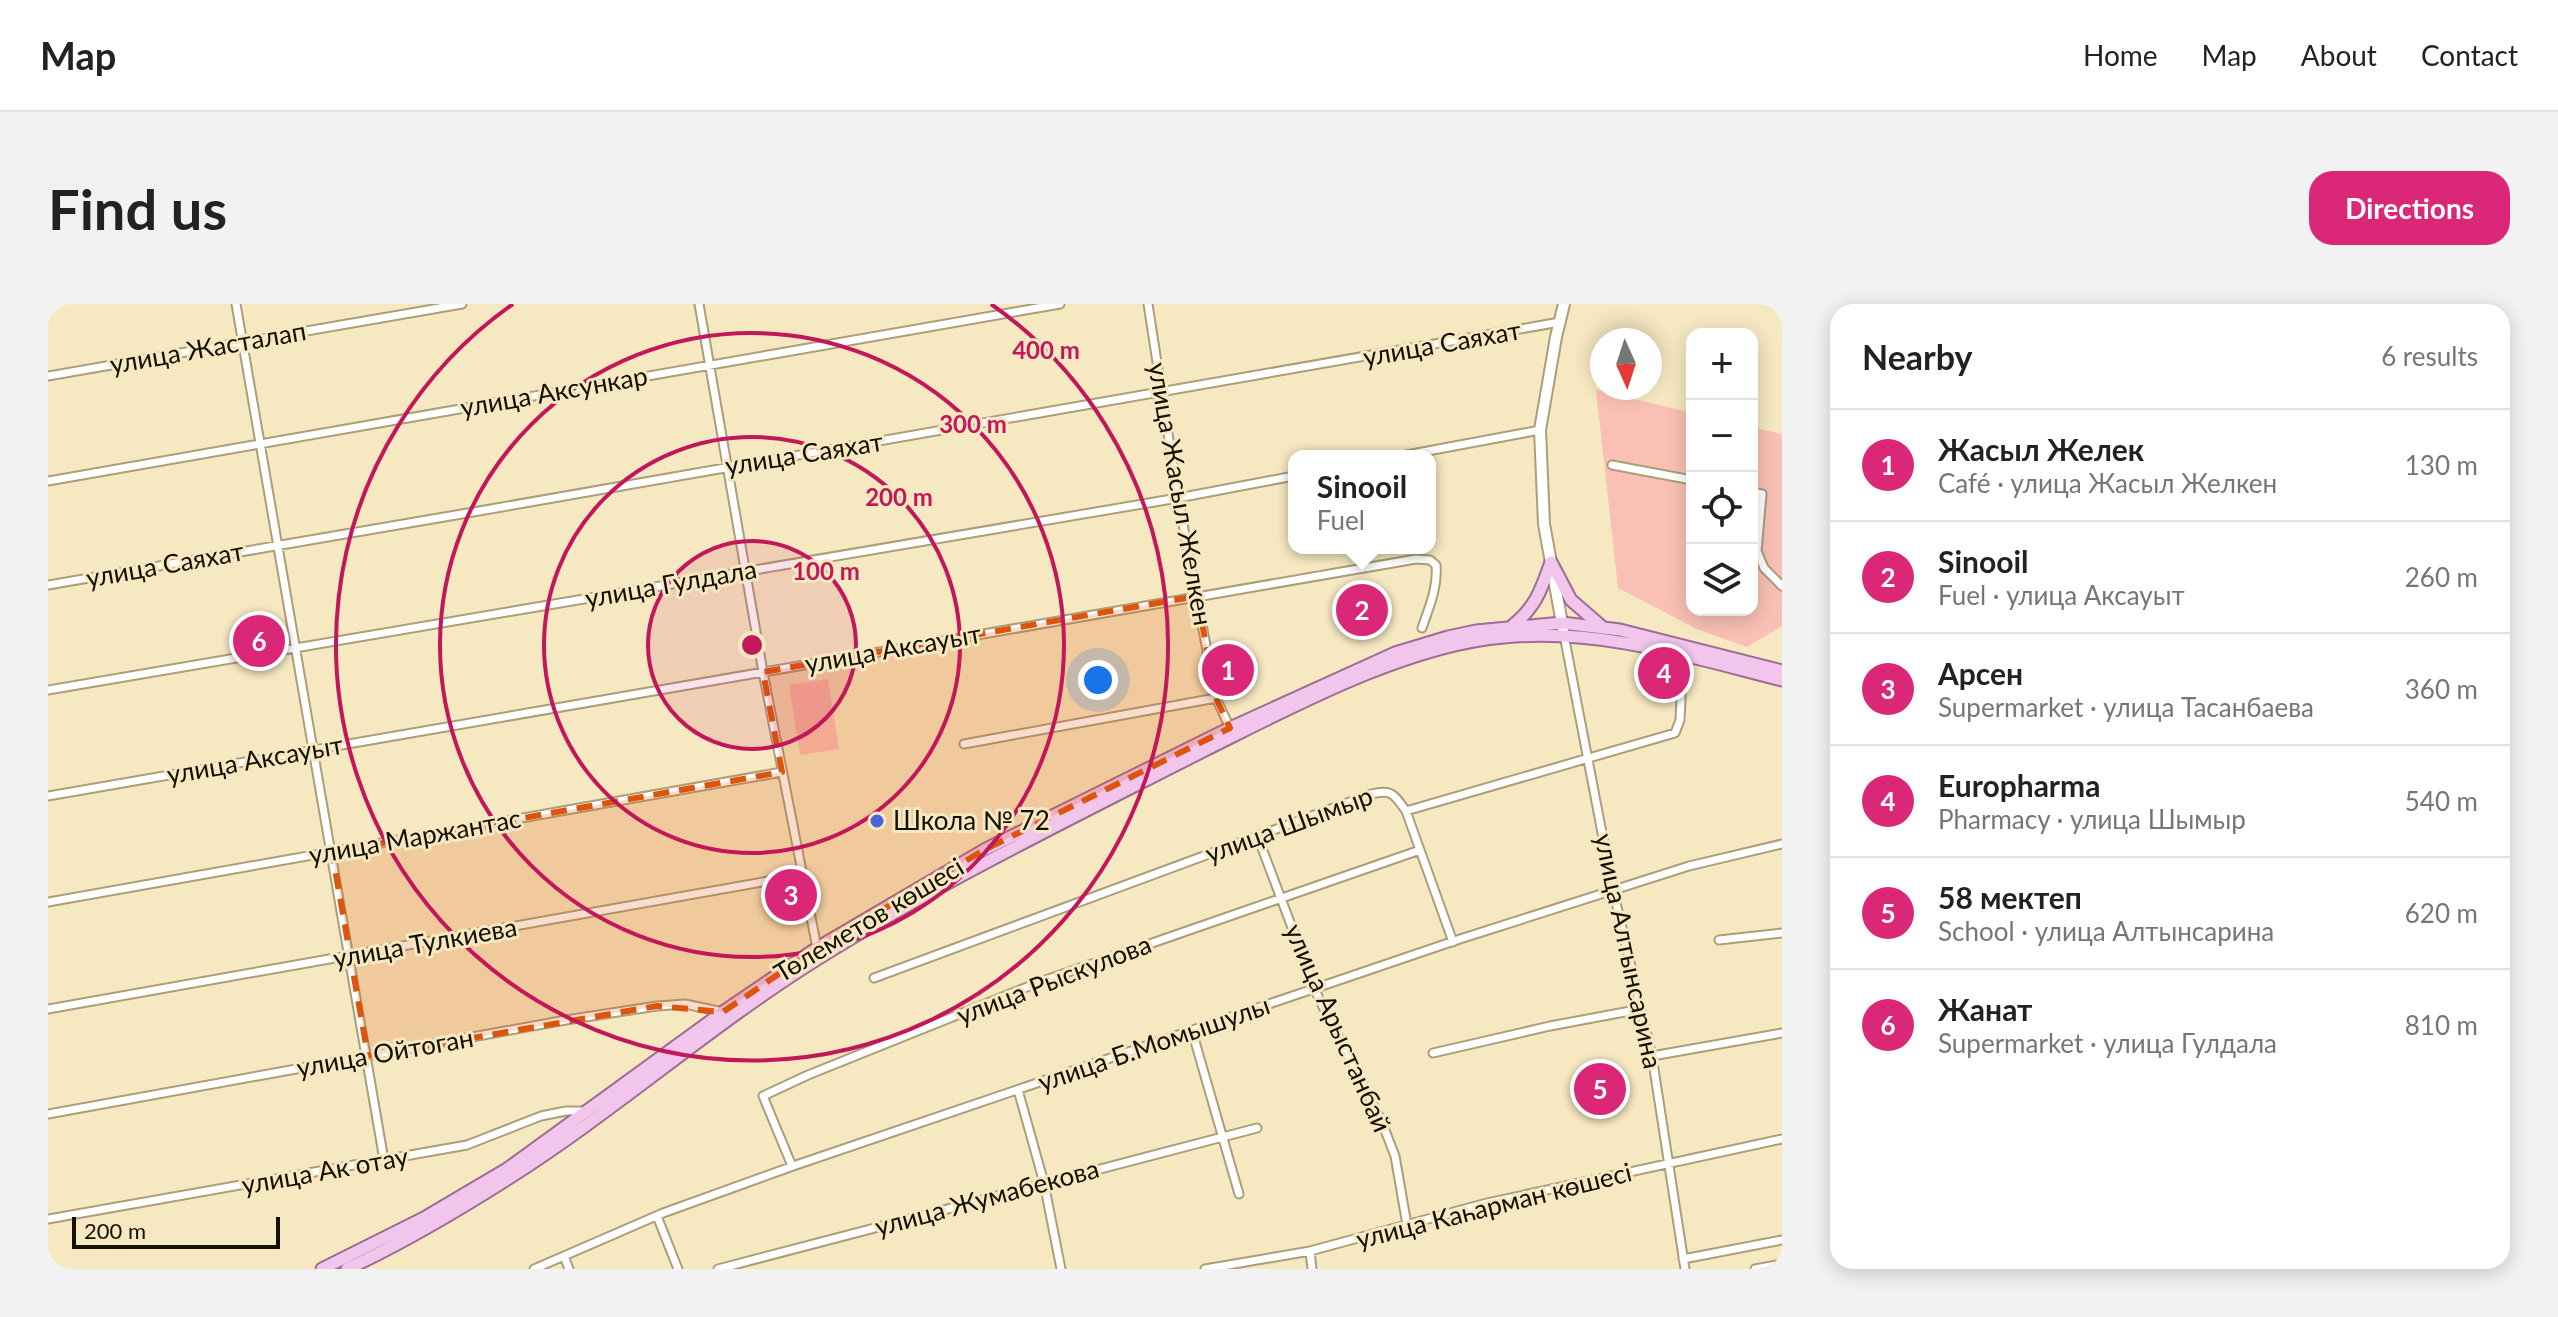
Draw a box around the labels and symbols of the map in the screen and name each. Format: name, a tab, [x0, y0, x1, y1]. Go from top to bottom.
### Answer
street label: улица Саяхат	[1361, 313, 1523, 373]
street label: улица Жасталап	[107, 314, 308, 380]
north arrow	[1590, 328, 1662, 400]
text: 400 m	[1012, 335, 1080, 364]
street label: улица Аксункар	[458, 359, 650, 423]
street label: улица Жасыл Желкен	[1142, 360, 1220, 628]
text: 300 m	[939, 409, 1007, 438]
street label: улица Саяхат	[723, 425, 885, 481]
text: 200 m	[865, 482, 933, 511]
street label: улица Саяхат	[84, 534, 246, 594]
street label: улица Гулдала	[583, 552, 759, 614]
text: 100 m	[792, 556, 860, 585]
pin: 2	[1336, 580, 1388, 640]
pin: 6	[233, 611, 285, 671]
street label: улица Аксауыт	[802, 617, 983, 679]
centre of rings	[738, 631, 766, 659]
pin: 1	[1202, 640, 1254, 700]
pin: 4	[1638, 643, 1690, 703]
your location	[1078, 660, 1118, 700]
street label: улица Аксауыт	[164, 728, 345, 790]
street label: улица Шымыр	[1201, 779, 1377, 869]
street label: улица Маржантас	[306, 802, 523, 870]
place label: Школа № 72	[893, 804, 1050, 836]
marker: Школа № 72	[868, 812, 886, 830]
street label: улица Алтынсарина	[1588, 830, 1670, 1071]
street label: Төлеметов көшесі	[768, 850, 969, 988]
pin: 3	[765, 865, 817, 925]
street label: улица Тулкиева	[330, 910, 519, 974]
street label: улица Арыстанбай	[1279, 919, 1399, 1137]
street label: улица Рыскулова	[952, 927, 1155, 1031]
street label: улица Б.Момышулы	[1034, 988, 1274, 1098]
street label: улица Ойтоган	[294, 1021, 476, 1083]
pin: 5	[1574, 1059, 1626, 1119]
street label: улица Ак отау	[239, 1140, 411, 1200]
street label: улица Жумабекова	[871, 1152, 1102, 1242]
street label: улица Каһарман көшесі	[1353, 1155, 1635, 1255]
scale bar	[72, 1213, 280, 1249]

